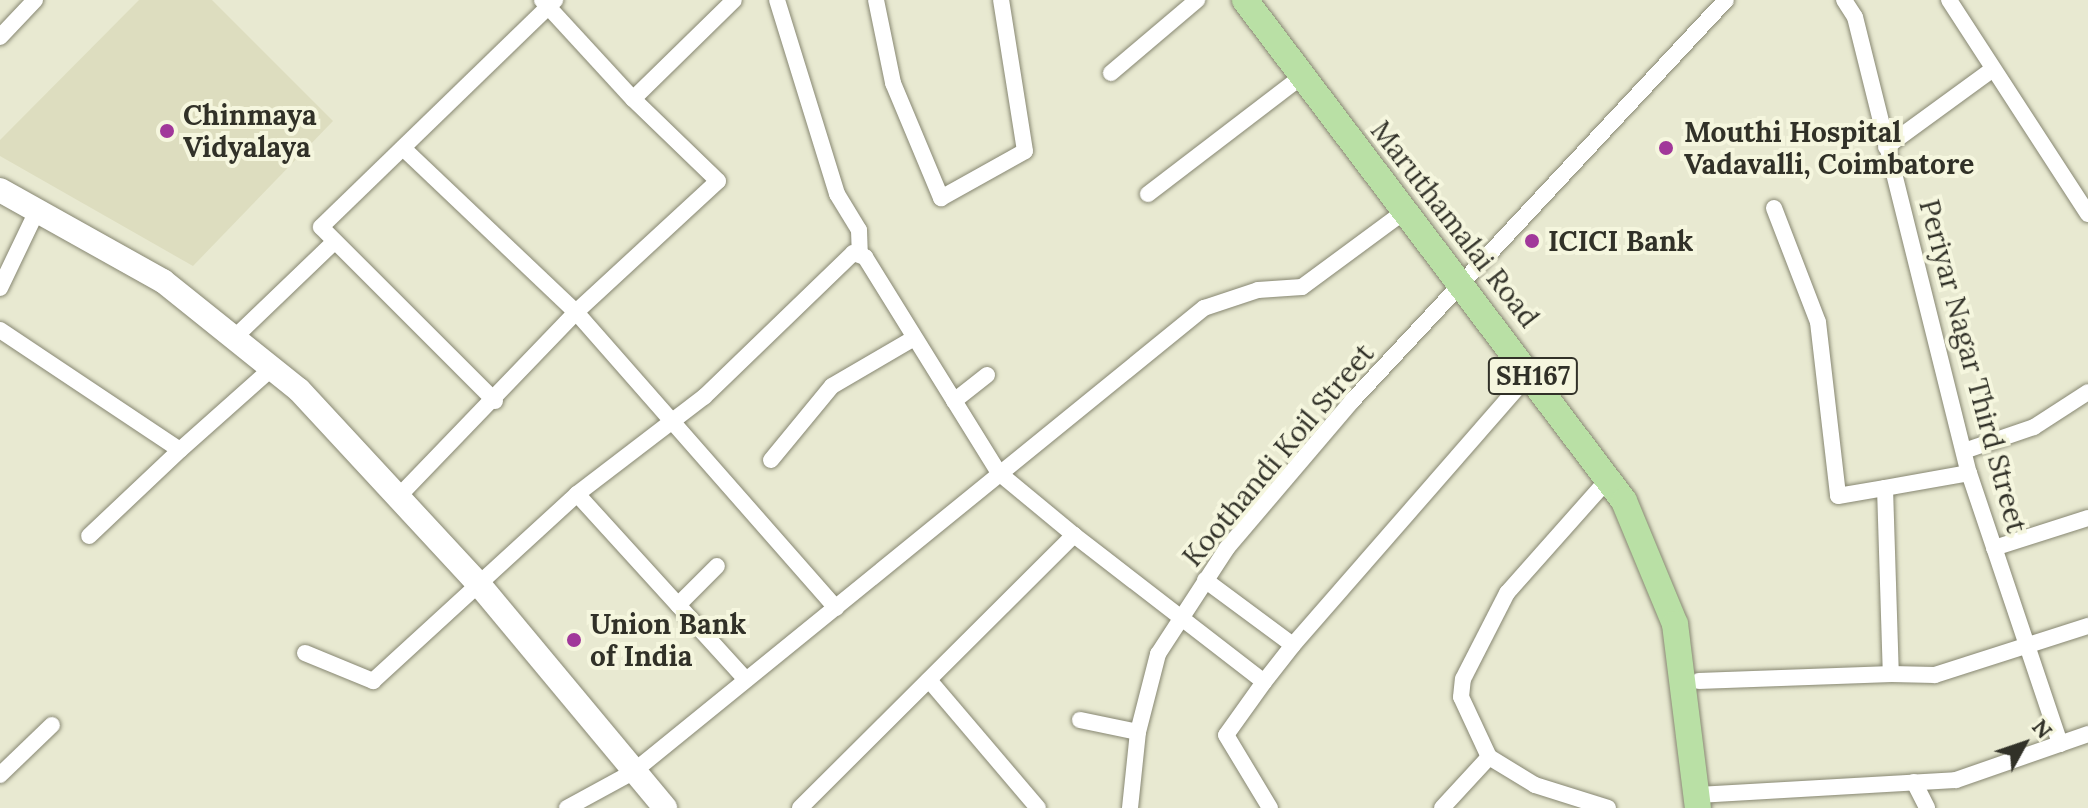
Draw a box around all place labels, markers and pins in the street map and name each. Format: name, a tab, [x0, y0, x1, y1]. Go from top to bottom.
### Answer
place label: Chinmaya Vidyalaya	[183, 98, 317, 164]
place label: Mouthi Hospital Vadavalli, Coimbatore	[1684, 115, 1974, 181]
marker: Chinmaya Vidyalaya	[158, 122, 176, 140]
marker: Mouthi Hospital Vadavalli, Coimbatore	[1655, 137, 1677, 159]
place label: ICICI Bank	[1548, 224, 1693, 258]
marker: ICICI Bank	[1523, 232, 1541, 250]
place label: Union Bank of India	[590, 607, 746, 673]
marker: Union Bank of India	[565, 631, 583, 649]

